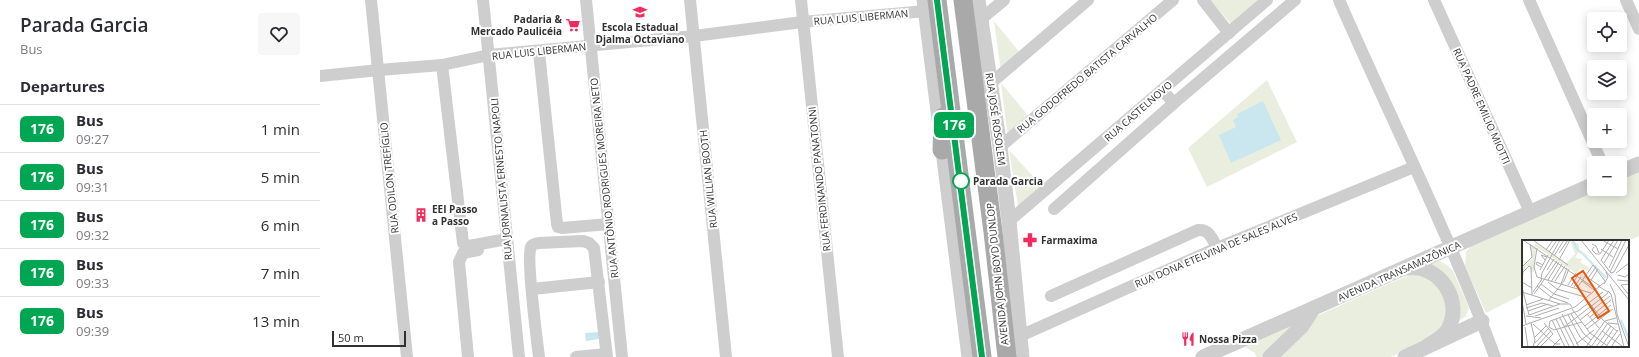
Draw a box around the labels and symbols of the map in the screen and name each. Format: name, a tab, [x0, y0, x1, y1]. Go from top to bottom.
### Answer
school or university icon: Escola Estadual Djalma Octaviano	[632, 4, 648, 20]
street label: RUA LUIS LIBERMAN	[813, 6, 909, 28]
street label: RUA GODOFREDO BATISTA CARVALHO	[1014, 10, 1160, 136]
place label: Padaria & Mercado Paulicéia	[471, 12, 562, 38]
supermarket icon: Padaria & Mercado Paulicéia	[565, 17, 581, 33]
place label: Escola Estadual Djalma Octaviano	[595, 20, 685, 46]
street label: RUA LUIS LIBERMAN	[491, 39, 587, 63]
street label: RUA PADRE EMILIO MIOTTI	[1450, 46, 1514, 166]
street label: RUA JOSÉ ROSOLEM	[983, 72, 1009, 166]
street label: RUA ANTÔNIO RODRIGUES MOREIRA NETO	[586, 77, 621, 279]
street label: RUA CASTELNOVO	[1101, 77, 1175, 144]
street label: RUA JORNALISTA ERNESTO NAPOLI	[487, 97, 515, 261]
street label: RUA FERDINANDO PANATONNI	[804, 106, 834, 252]
line badge: 176	[931, 112, 977, 138]
street label: RUA ODILON TREFÍGLIO	[376, 122, 402, 234]
street label: RUA WILLIAN BOOTH	[696, 129, 720, 229]
marker: Parada Garcia	[952, 172, 970, 190]
place label: Parada Garcia	[973, 174, 1043, 188]
place label: EEI Passo a Passo	[432, 202, 478, 228]
street label: AVENIDA JOHN BOYD DUNLOP	[983, 202, 1011, 346]
building icon: EEI Passo a Passo	[413, 207, 429, 223]
street label: RUA DONA ETELVINA DE SALES ALVES	[1132, 209, 1300, 291]
pharmacy icon: Farmaxima	[1022, 232, 1038, 248]
place label: Farmaxima	[1041, 233, 1098, 247]
street label: AVENIDA TRANSAMAZÔNICA	[1335, 237, 1463, 305]
inset map	[1522, 240, 1629, 347]
scale bar	[332, 329, 406, 348]
restaurant icon: Nossa Pizza	[1180, 331, 1196, 347]
place label: Nossa Pizza	[1199, 332, 1257, 346]

